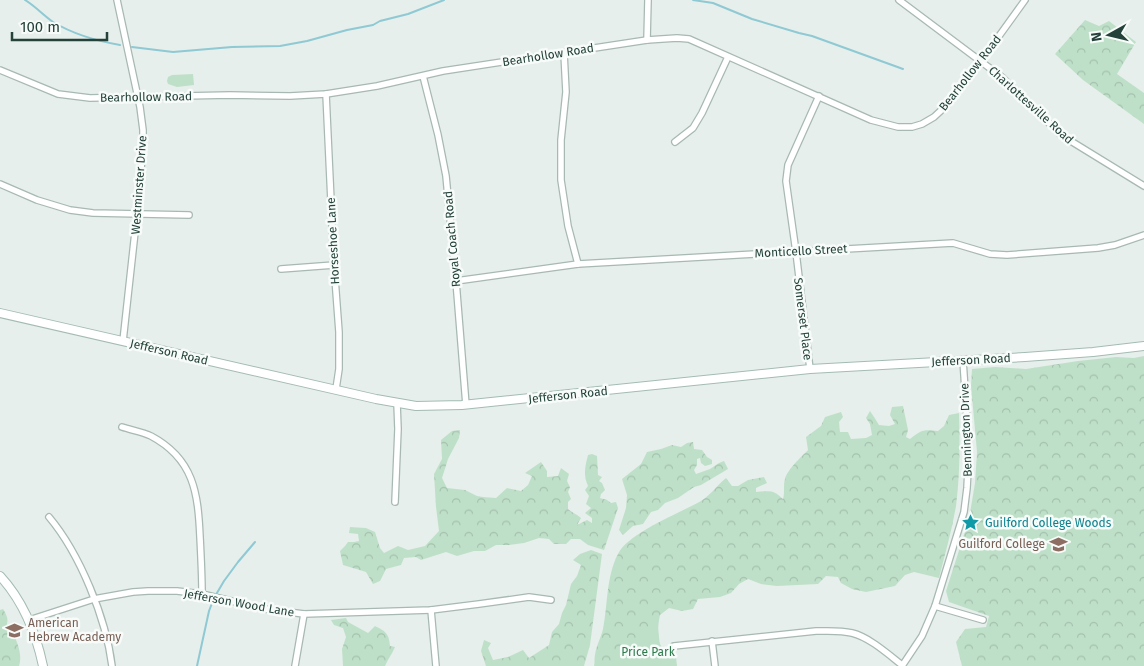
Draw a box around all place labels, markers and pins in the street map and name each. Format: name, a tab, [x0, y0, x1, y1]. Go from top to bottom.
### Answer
place icon: Guilford College Woods	[961, 513, 981, 533]
place label: Guilford College Woods	[985, 516, 1112, 530]
school or university icon: Guilford College	[1049, 534, 1069, 554]
place label: Guilford College	[958, 537, 1045, 551]
place label: American Hebrew Academy	[28, 616, 121, 644]
school or university icon: American Hebrew Academy	[4, 620, 24, 640]

